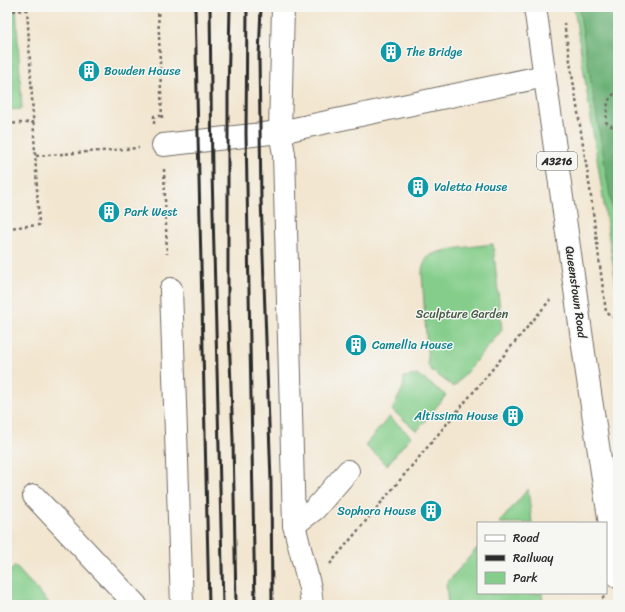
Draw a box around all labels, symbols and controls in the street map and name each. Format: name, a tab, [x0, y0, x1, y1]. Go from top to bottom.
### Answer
building icon: The Bridge	[378, 39, 404, 65]
place label: The Bridge	[406, 41, 463, 63]
building icon: Bowden House	[76, 58, 102, 84]
place label: Bowden House	[104, 60, 181, 82]
road number: A3216	[537, 152, 577, 170]
building icon: Valetta House	[405, 174, 431, 200]
place label: Valetta House	[434, 176, 508, 198]
building icon: Park West	[96, 199, 122, 225]
place label: Park West	[124, 201, 177, 223]
street label: Queenstown Road	[559, 245, 593, 340]
park label: Sculpture Garden	[416, 303, 509, 325]
building icon: Camellia House	[343, 332, 369, 358]
place label: Camellia House	[372, 334, 453, 356]
building icon: Altissima House	[500, 403, 526, 429]
place label: Altissima House	[413, 405, 498, 427]
building icon: Sophora House	[418, 498, 444, 524]
place label: Sophora House	[337, 500, 416, 522]
legend	[477, 522, 607, 594]
text: Road	[513, 527, 540, 549]
text: Railway	[513, 547, 554, 569]
text: Park	[513, 567, 538, 589]

